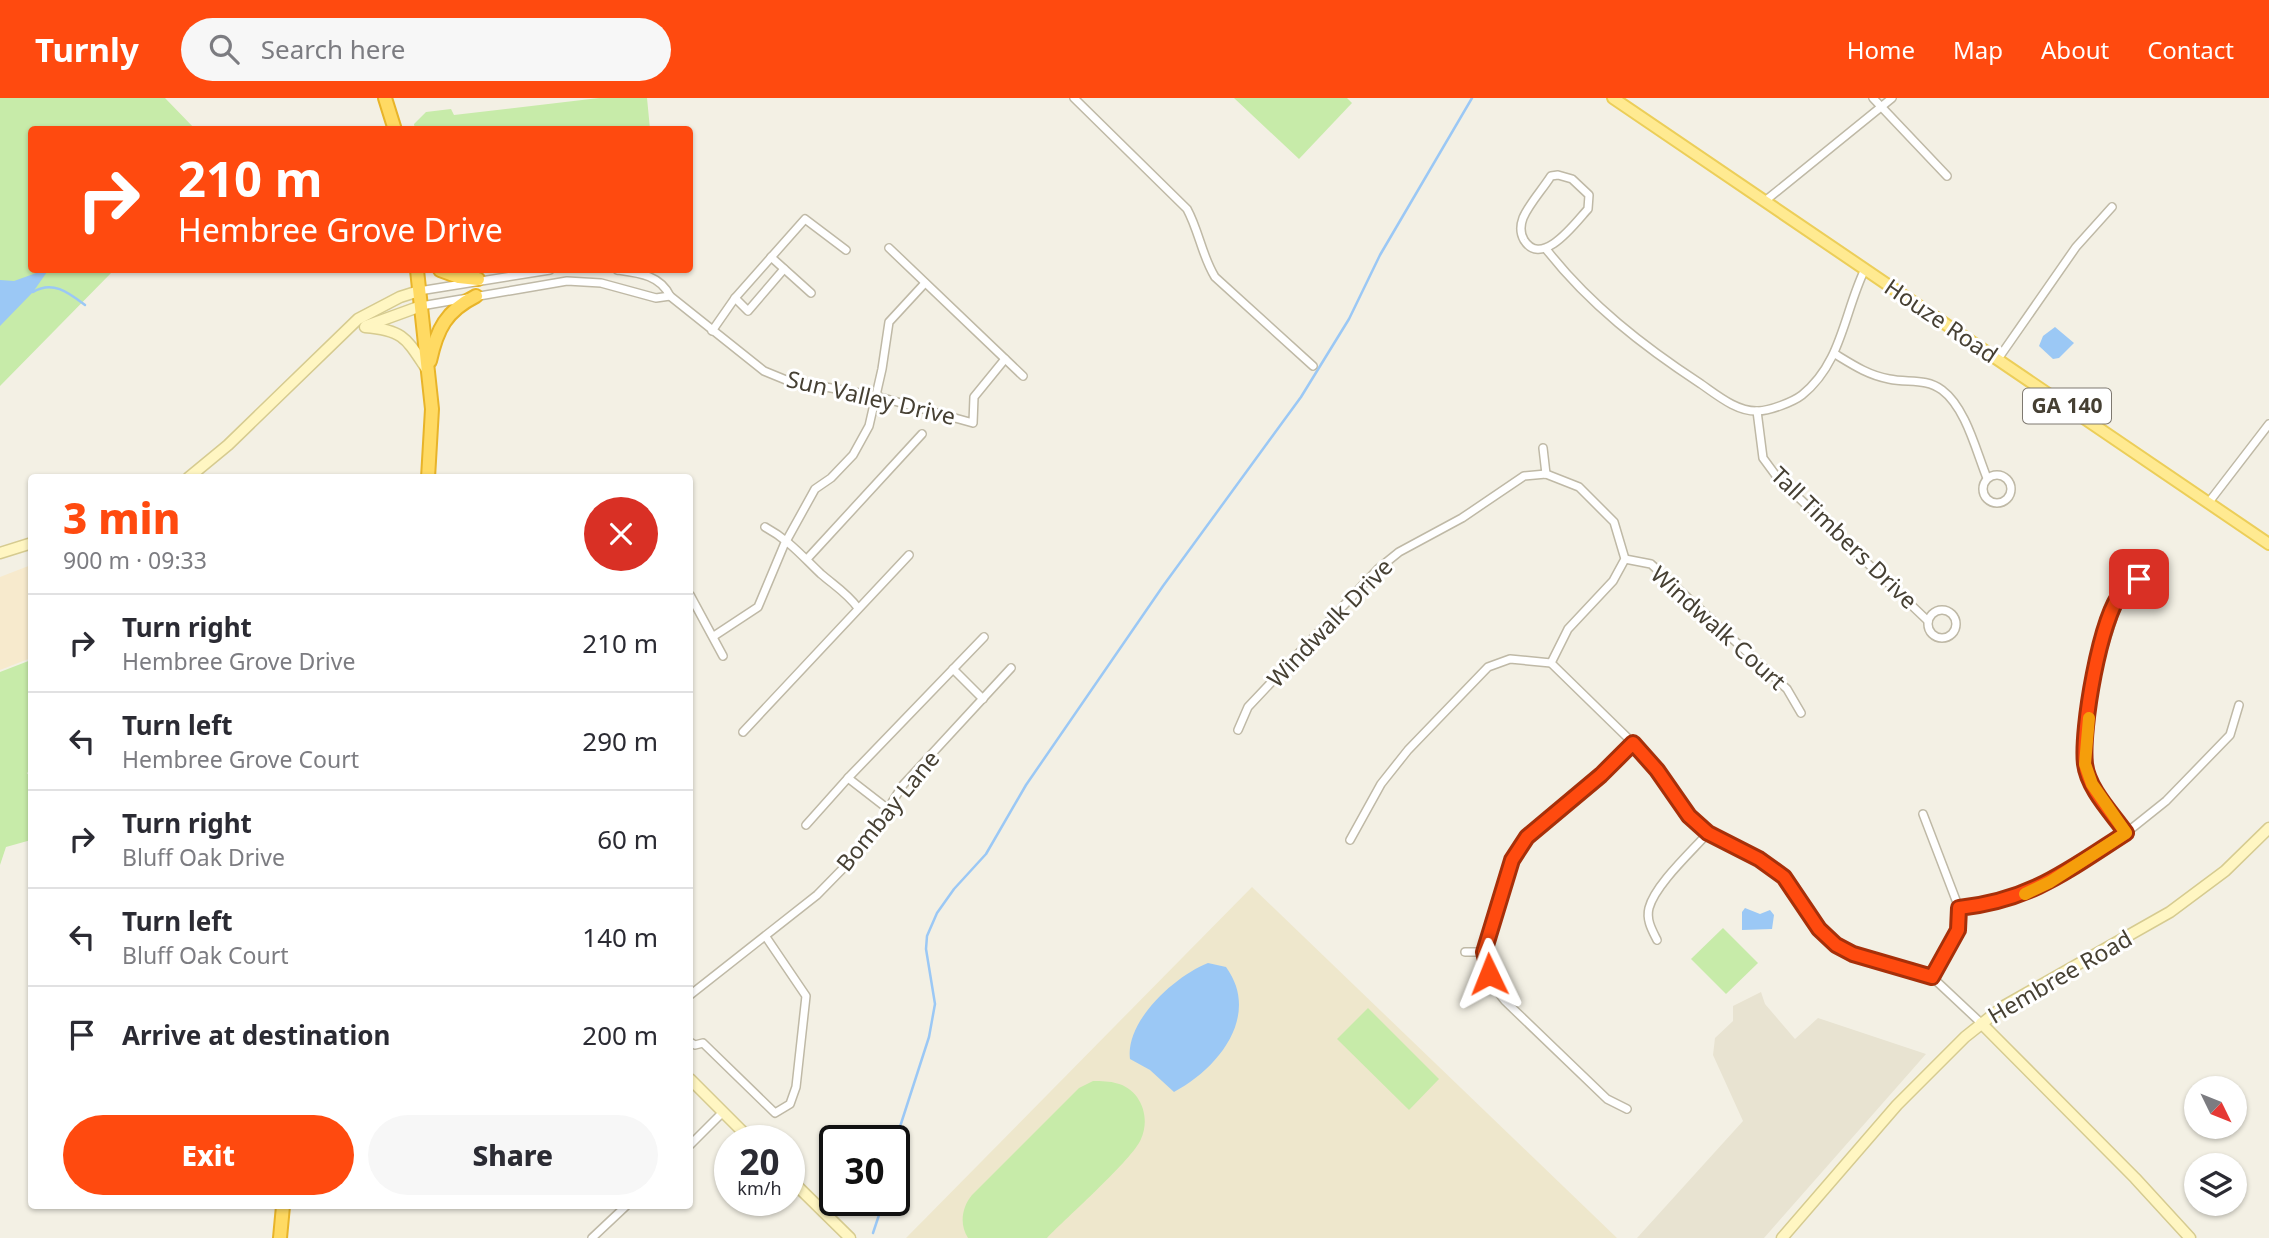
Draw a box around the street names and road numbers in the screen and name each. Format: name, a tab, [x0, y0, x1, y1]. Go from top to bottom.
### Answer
street label: Houze Road	[1879, 271, 2004, 370]
street label: Sun Valley Drive	[784, 362, 959, 432]
road number: GA 140	[2023, 388, 2111, 424]
street label: Tall Timbers Drive	[1764, 459, 1925, 616]
street label: Windwalk Drive	[1260, 551, 1399, 694]
street label: Windwalk Court	[1644, 558, 1793, 696]
street label: Bombay Lane	[828, 743, 946, 878]
street label: Hembree Road	[1981, 922, 2138, 1030]

